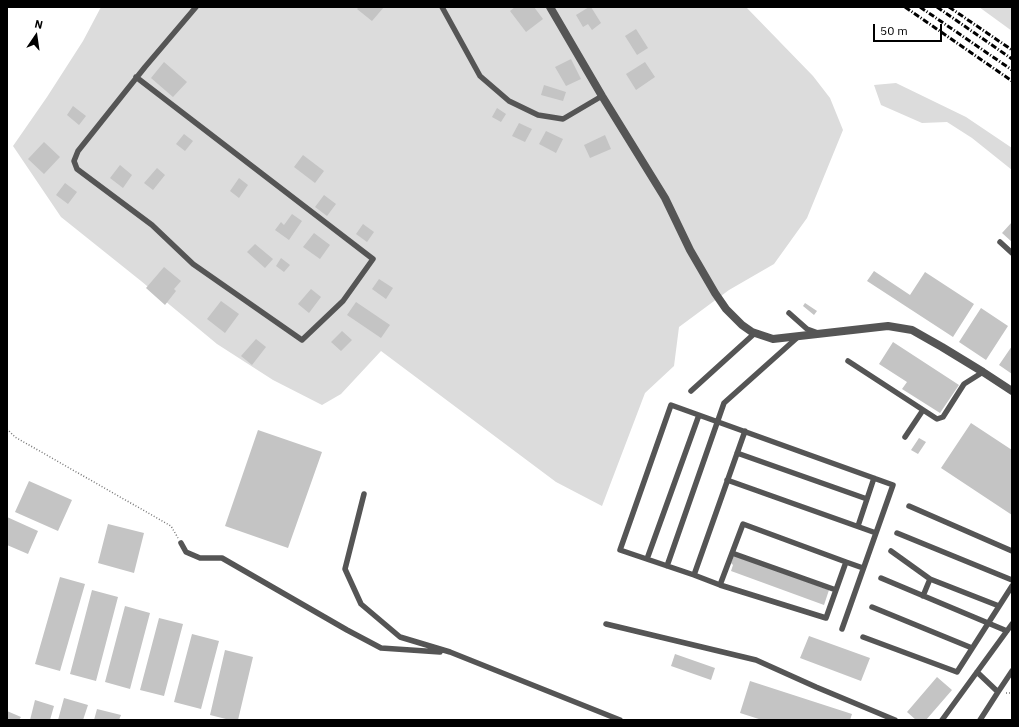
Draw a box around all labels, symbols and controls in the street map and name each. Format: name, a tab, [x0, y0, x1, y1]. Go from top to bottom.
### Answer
north arrow	[16, 16, 56, 56]
scale bar	[875, 16, 944, 42]
text: N	[33, 17, 44, 32]
text: 50 m	[880, 23, 908, 38]

